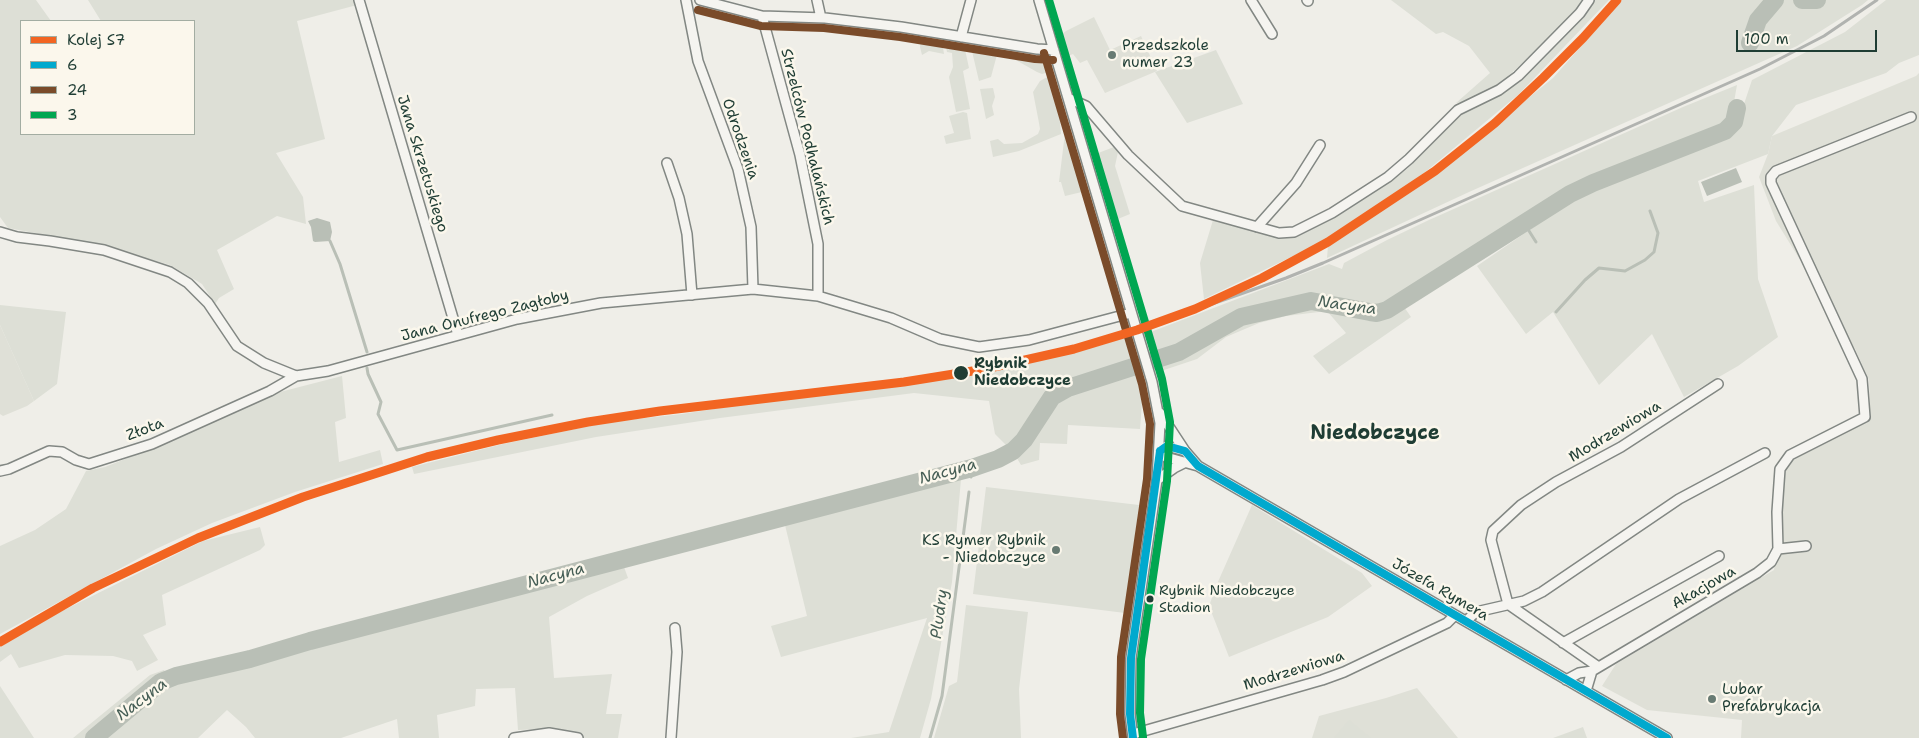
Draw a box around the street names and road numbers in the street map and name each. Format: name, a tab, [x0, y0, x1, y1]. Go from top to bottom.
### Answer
street label: Strzelców Podhalańskich	[776, 47, 838, 227]
street label: Jana Skrzetuskiego	[393, 93, 451, 235]
street label: Odrodzenia	[718, 96, 762, 182]
street label: Jana Onufrego Zagłoby	[399, 286, 571, 346]
street label: Modrzewiowa	[1566, 397, 1664, 467]
street label: Złota	[124, 415, 166, 445]
street label: Józefa Rymera	[1388, 555, 1492, 625]
street label: Akacjowa	[1669, 563, 1739, 613]
street label: Modrzewiowa	[1242, 647, 1346, 695]

